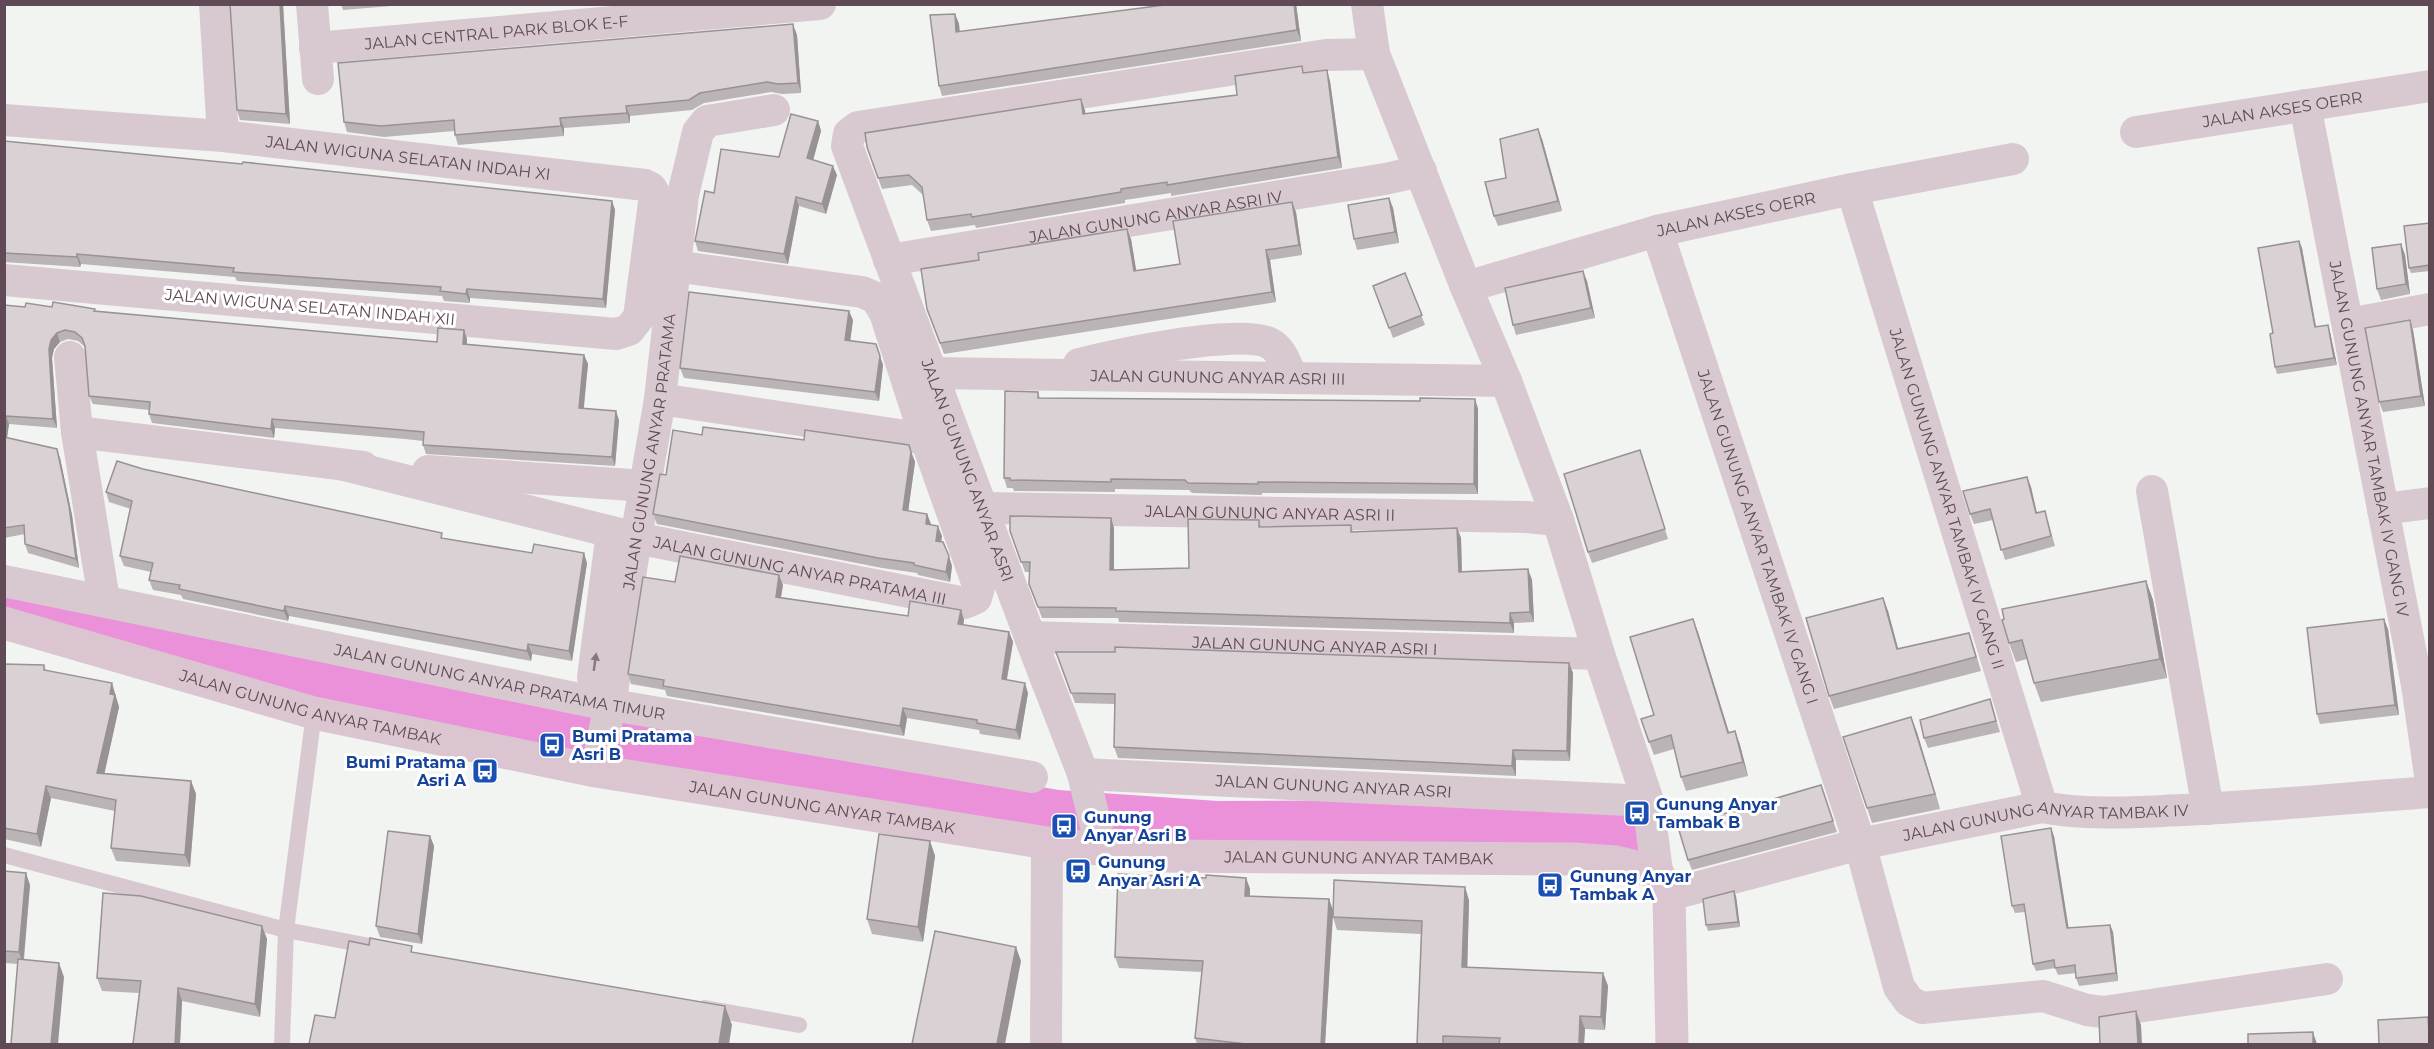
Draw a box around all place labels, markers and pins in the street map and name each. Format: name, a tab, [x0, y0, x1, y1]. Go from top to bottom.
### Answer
place label: Bumi Pratama Asri B	[571, 727, 692, 764]
bus stop icon: Bumi Pratama Asri B	[537, 730, 567, 760]
place label: Bumi Pratama Asri A	[346, 753, 467, 790]
bus stop icon: Bumi Pratama Asri A	[470, 756, 500, 786]
place label: Gunung Anyar Tambak B	[1656, 795, 1777, 832]
bus stop icon: Gunung Anyar Tambak B	[1622, 798, 1652, 828]
place label: Gunung Anyar Asri B	[1083, 808, 1187, 845]
bus stop icon: Gunung Anyar Asri B	[1049, 811, 1079, 841]
place label: Gunung Anyar Asri A	[1097, 853, 1202, 890]
bus stop icon: Gunung Anyar Asri A	[1063, 856, 1093, 886]
place label: Gunung Anyar Tambak A	[1570, 867, 1691, 904]
bus stop icon: Gunung Anyar Tambak A	[1535, 870, 1565, 900]

